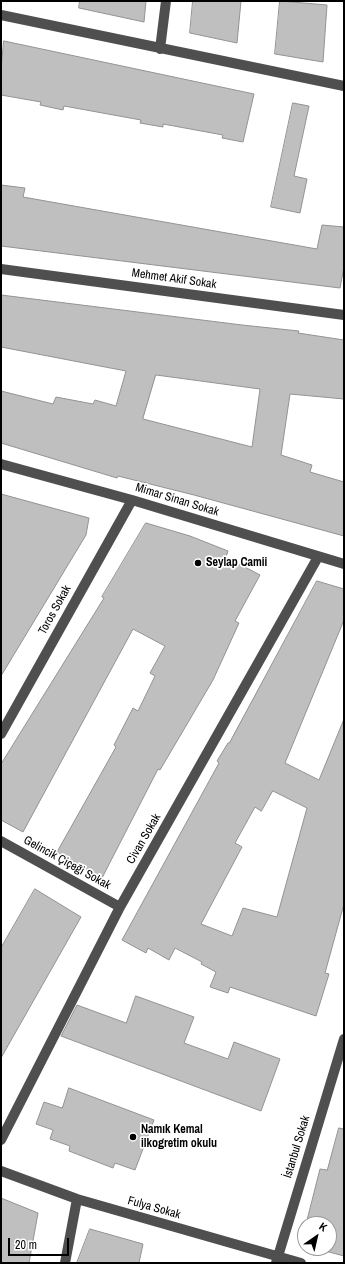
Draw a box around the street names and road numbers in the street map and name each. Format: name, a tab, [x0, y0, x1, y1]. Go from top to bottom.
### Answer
street label: Mehmet Akif Sokak	[131, 266, 217, 292]
street label: Mimar Sinan Sokak	[134, 480, 220, 520]
street label: Toros Sokak	[36, 583, 74, 637]
street label: Civan Sokak	[124, 811, 164, 867]
street label: Gelincik Çiçeği Sokak	[21, 833, 113, 893]
street label: İstanbul Sokak	[281, 1114, 313, 1180]
street label: Fulya Sokak	[126, 1194, 182, 1222]

